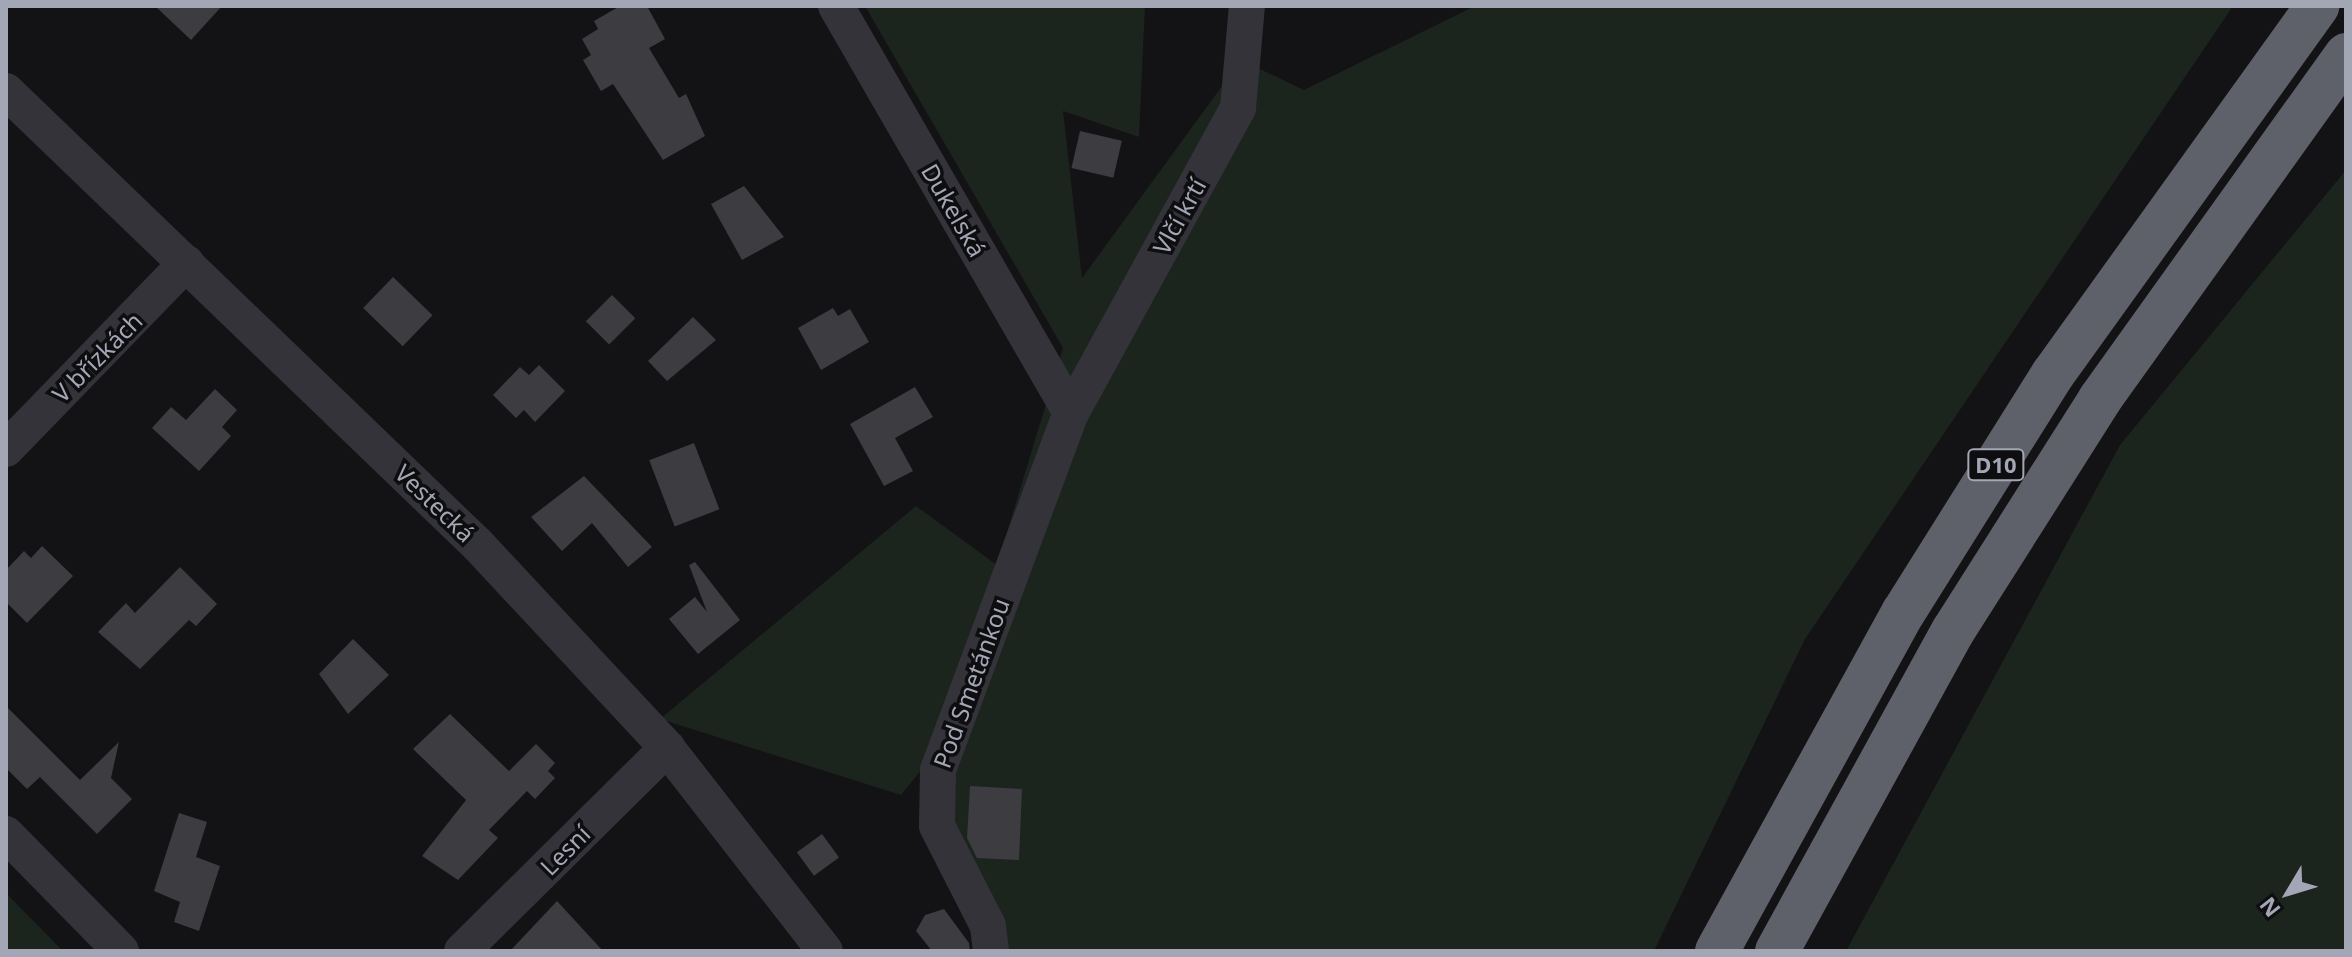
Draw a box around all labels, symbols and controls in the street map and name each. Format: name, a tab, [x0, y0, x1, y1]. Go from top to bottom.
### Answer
street label: Dukelská	[916, 158, 992, 262]
street label: Vlčí krtí	[1146, 173, 1212, 259]
street label: V břízkách	[46, 306, 148, 408]
road number: D10	[1966, 447, 2026, 483]
street label: Vestecká	[389, 458, 481, 548]
street label: Pod Smetánkou	[927, 594, 1015, 772]
street label: Lesní	[534, 819, 596, 881]
north arrow	[2248, 853, 2328, 933]
text: N	[2252, 891, 2286, 924]

